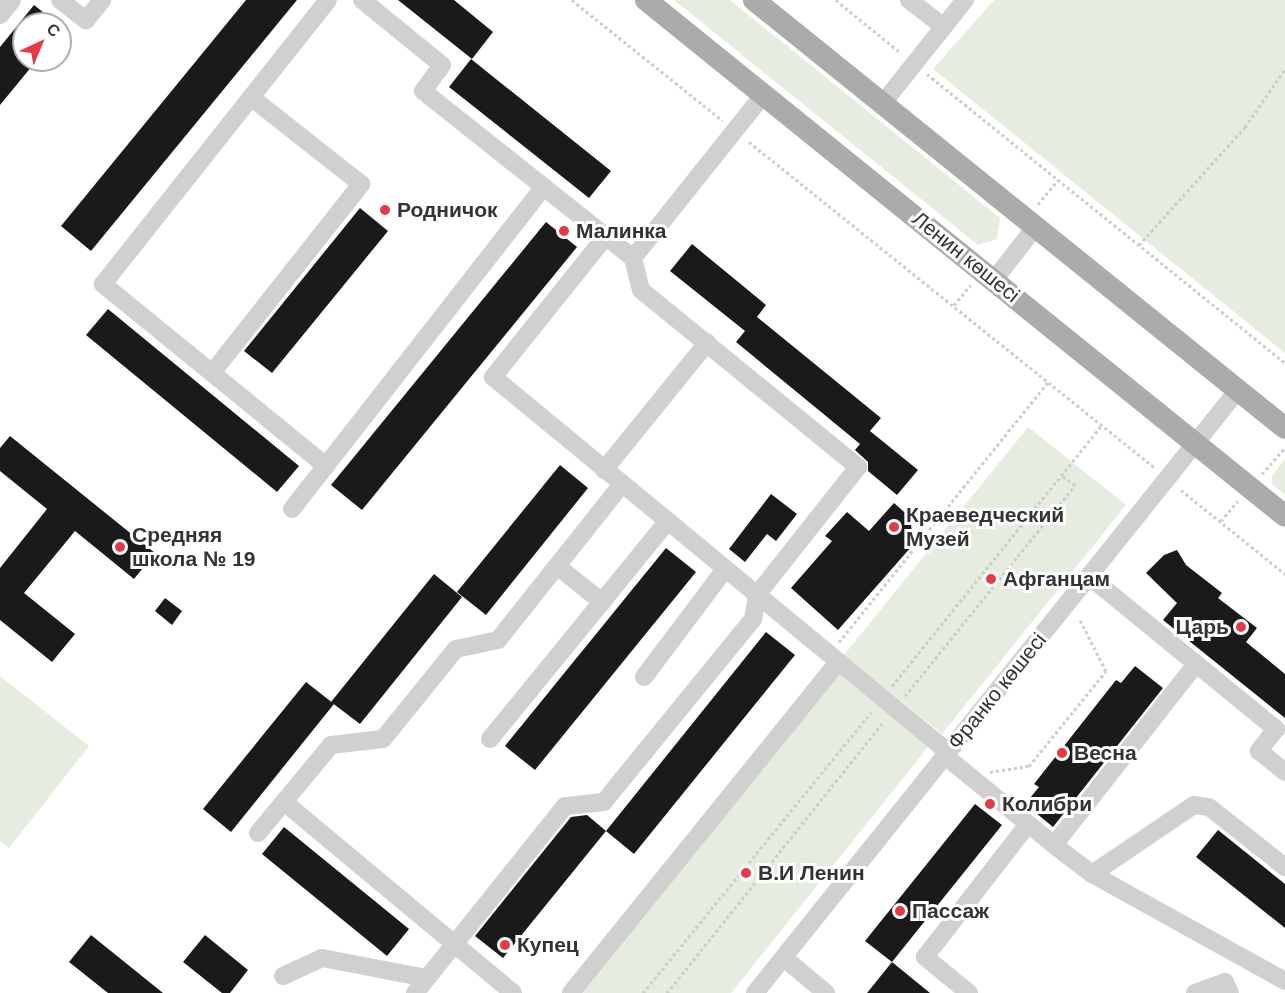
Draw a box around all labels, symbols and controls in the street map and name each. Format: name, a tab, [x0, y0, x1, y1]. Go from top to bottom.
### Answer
north arrow	[12, 12, 72, 72]
text: С	[43, 20, 64, 40]
place label: Родничок	[397, 197, 497, 223]
marker: Родничок	[378, 203, 392, 217]
street label: Ленин көшесі	[907, 206, 1025, 308]
place label: Малинка	[576, 218, 667, 244]
marker: Малинка	[557, 224, 571, 238]
place label: Краеведческий Музей	[906, 502, 1064, 552]
marker: Краеведческий Музей	[887, 520, 901, 534]
place label: Средняя школа № 19	[132, 522, 255, 572]
marker: Средняя школа № 19	[113, 540, 127, 554]
place label: Афганцам	[1003, 566, 1110, 592]
marker: Афганцам	[984, 572, 998, 586]
place label: Царь	[1175, 614, 1229, 640]
marker: Царь	[1234, 620, 1248, 634]
street label: Франко көшесі	[942, 628, 1052, 754]
place label: Весна	[1074, 740, 1137, 766]
marker: Весна	[1055, 746, 1069, 760]
place label: Колибри	[1002, 791, 1092, 817]
marker: Колибри	[983, 797, 997, 811]
place label: В.И Ленин	[758, 860, 865, 886]
marker: В.И Ленин	[739, 866, 753, 880]
place label: Пассаж	[912, 898, 989, 924]
marker: Пассаж	[893, 904, 907, 918]
place label: Купец	[517, 932, 579, 958]
marker: Купец	[498, 938, 512, 952]

